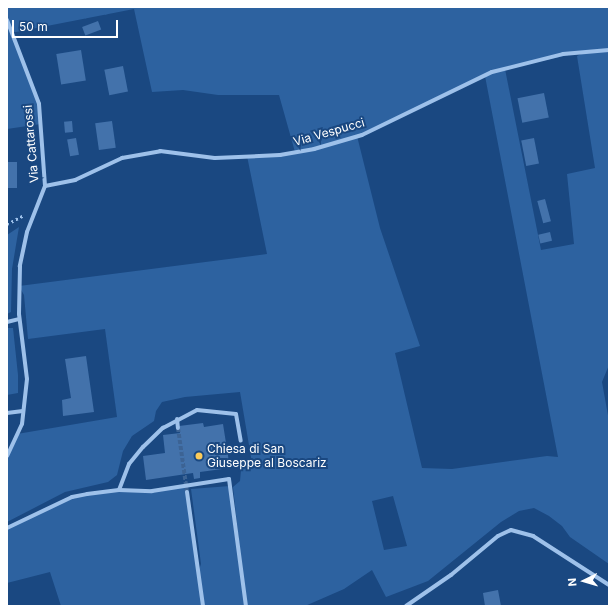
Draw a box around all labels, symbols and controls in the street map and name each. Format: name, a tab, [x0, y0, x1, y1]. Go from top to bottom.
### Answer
scale bar	[14, 12, 120, 38]
text: 50 m	[19, 19, 48, 34]
street label: Via Cattarossi	[20, 104, 42, 184]
street label: Via Vespucci	[292, 115, 366, 149]
place label: Chiesa di San Giuseppe al Boscariz	[207, 442, 327, 470]
marker: Chiesa di San Giuseppe al Boscariz	[194, 451, 204, 461]
north arrow	[564, 561, 604, 601]
text: N	[565, 577, 579, 587]

